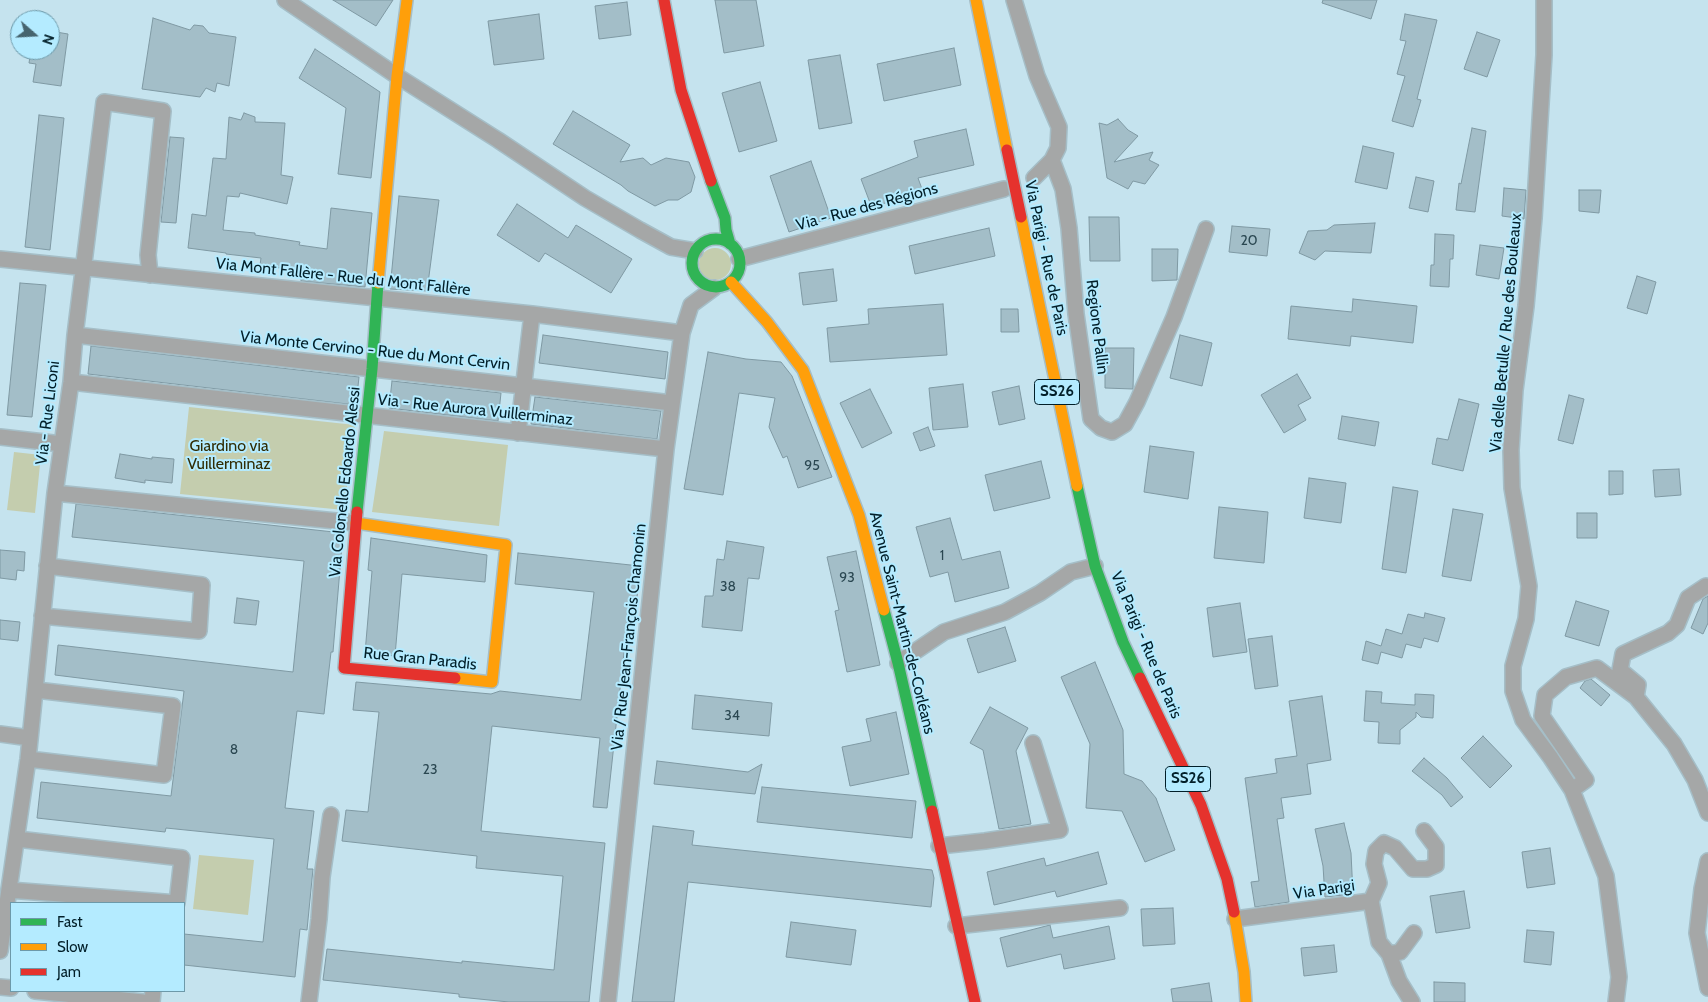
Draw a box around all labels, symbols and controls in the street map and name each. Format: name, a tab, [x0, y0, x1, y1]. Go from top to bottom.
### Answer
north arrow	[10, 10, 60, 60]
text: N	[38, 32, 58, 47]
street label: Via - Rue des Régions	[794, 179, 940, 235]
street label: Via Parigi - Rue de Paris	[1020, 179, 1072, 337]
street label: Via delle Betulle / Rue des Bouleaux	[1486, 213, 1526, 453]
house number: 20	[1240, 233, 1258, 249]
street label: Via Mont Fallère - Rue du Mont Fallère	[215, 254, 471, 300]
street label: Regione Pallin	[1082, 279, 1112, 375]
street label: Via Monte Cervino - Rue du Mont Cervin	[239, 327, 511, 375]
street label: Via - Rue Liconi	[32, 360, 64, 466]
road number: SS26	[1034, 380, 1080, 404]
street label: Via Colonello Edoardo Alessi	[325, 386, 365, 578]
street label: Via - Rue Aurora Vuillerminaz	[376, 390, 574, 430]
park label: Giardino via Vuillerminaz	[187, 436, 271, 474]
house number: 95	[804, 458, 820, 474]
street label: Avenue Saint-Martin-de-Corléans	[865, 510, 939, 736]
street label: Via / Rue Jean-François Chamonin	[608, 523, 650, 751]
house number: 1	[940, 548, 944, 564]
street label: Via Parigi - Rue de Paris	[1106, 569, 1186, 721]
house number: 93	[839, 570, 855, 586]
house number: 38	[720, 579, 736, 595]
street label: Rue Gran Paradis	[363, 644, 477, 674]
house number: 34	[724, 708, 740, 724]
house number: 8	[230, 742, 238, 758]
house number: 23	[423, 762, 437, 778]
road number: SS26	[1166, 766, 1210, 792]
street label: Via Parigi	[1292, 876, 1356, 904]
legend	[10, 902, 185, 992]
text: Fast	[57, 913, 82, 931]
text: Slow	[57, 938, 88, 956]
text: Jam	[57, 963, 81, 981]

